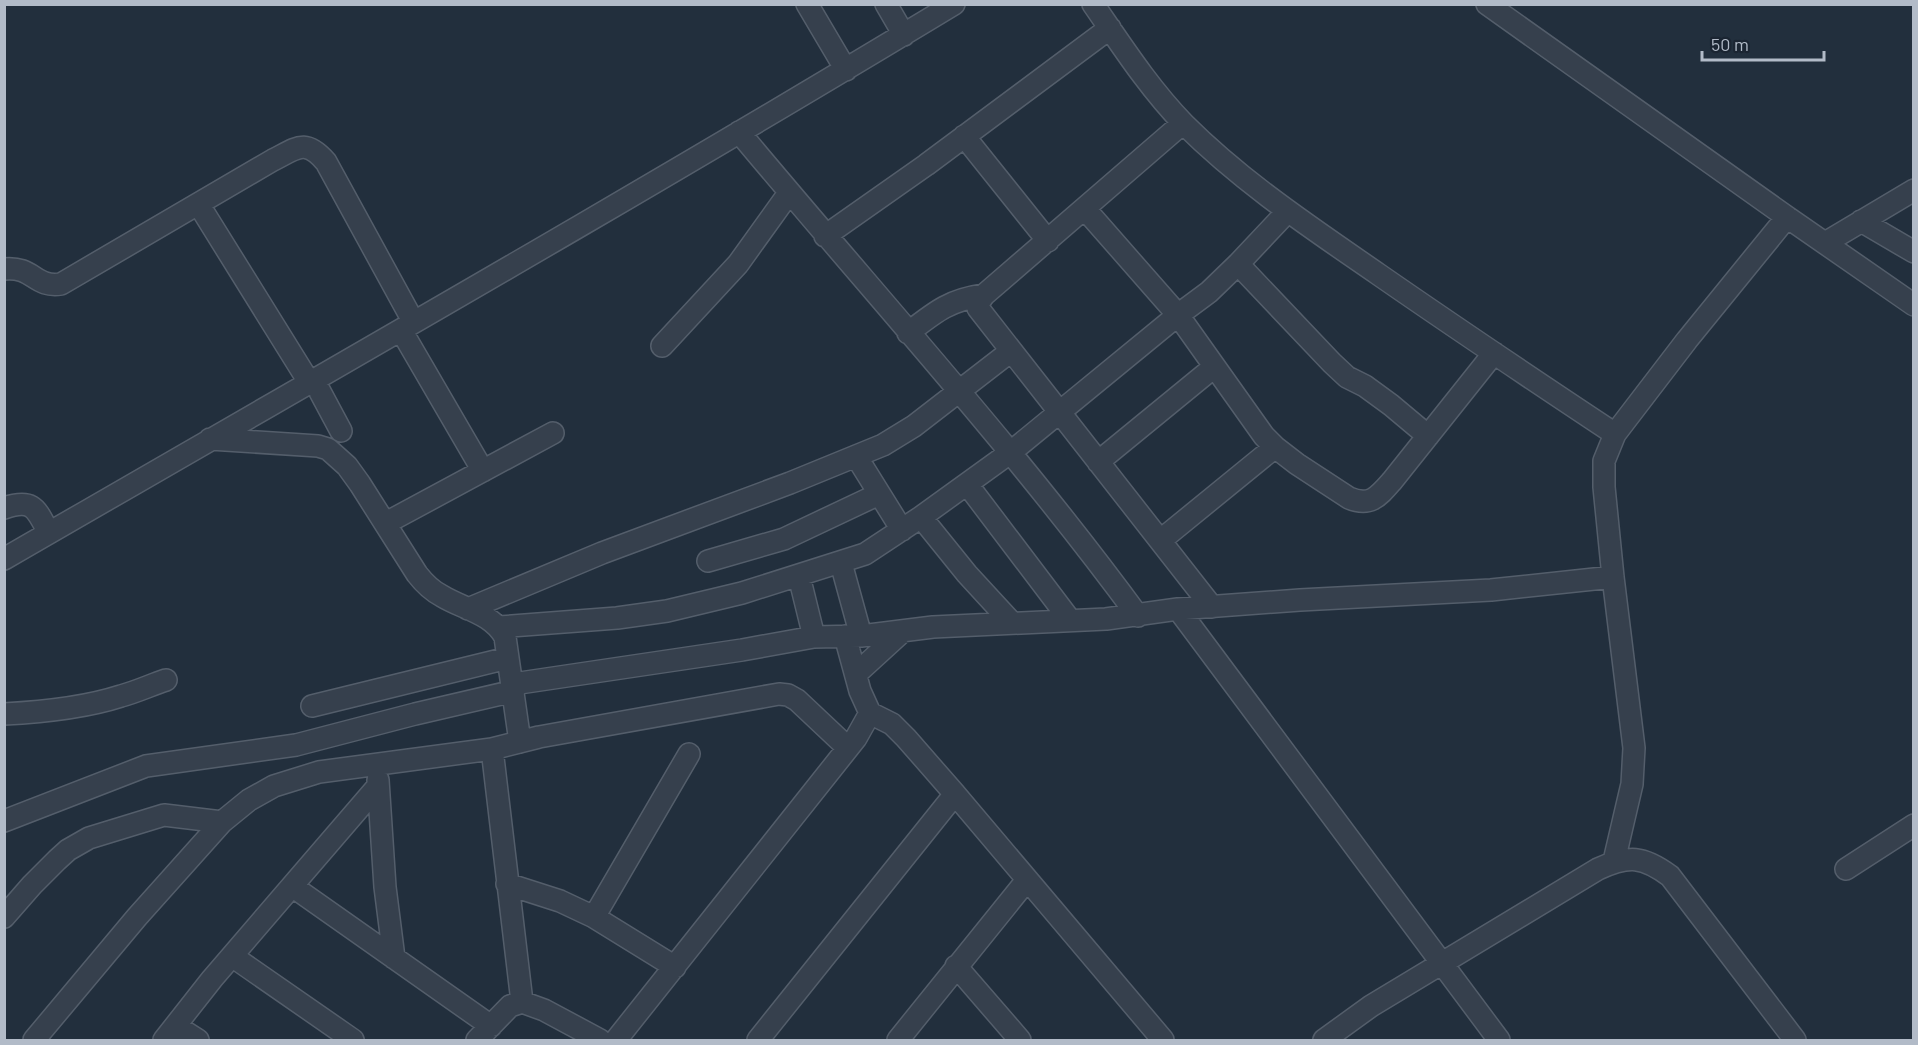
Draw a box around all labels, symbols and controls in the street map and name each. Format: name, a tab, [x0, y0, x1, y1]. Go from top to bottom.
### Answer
scale bar	[1702, 24, 1824, 62]
text: 50 m	[1711, 33, 1749, 55]

